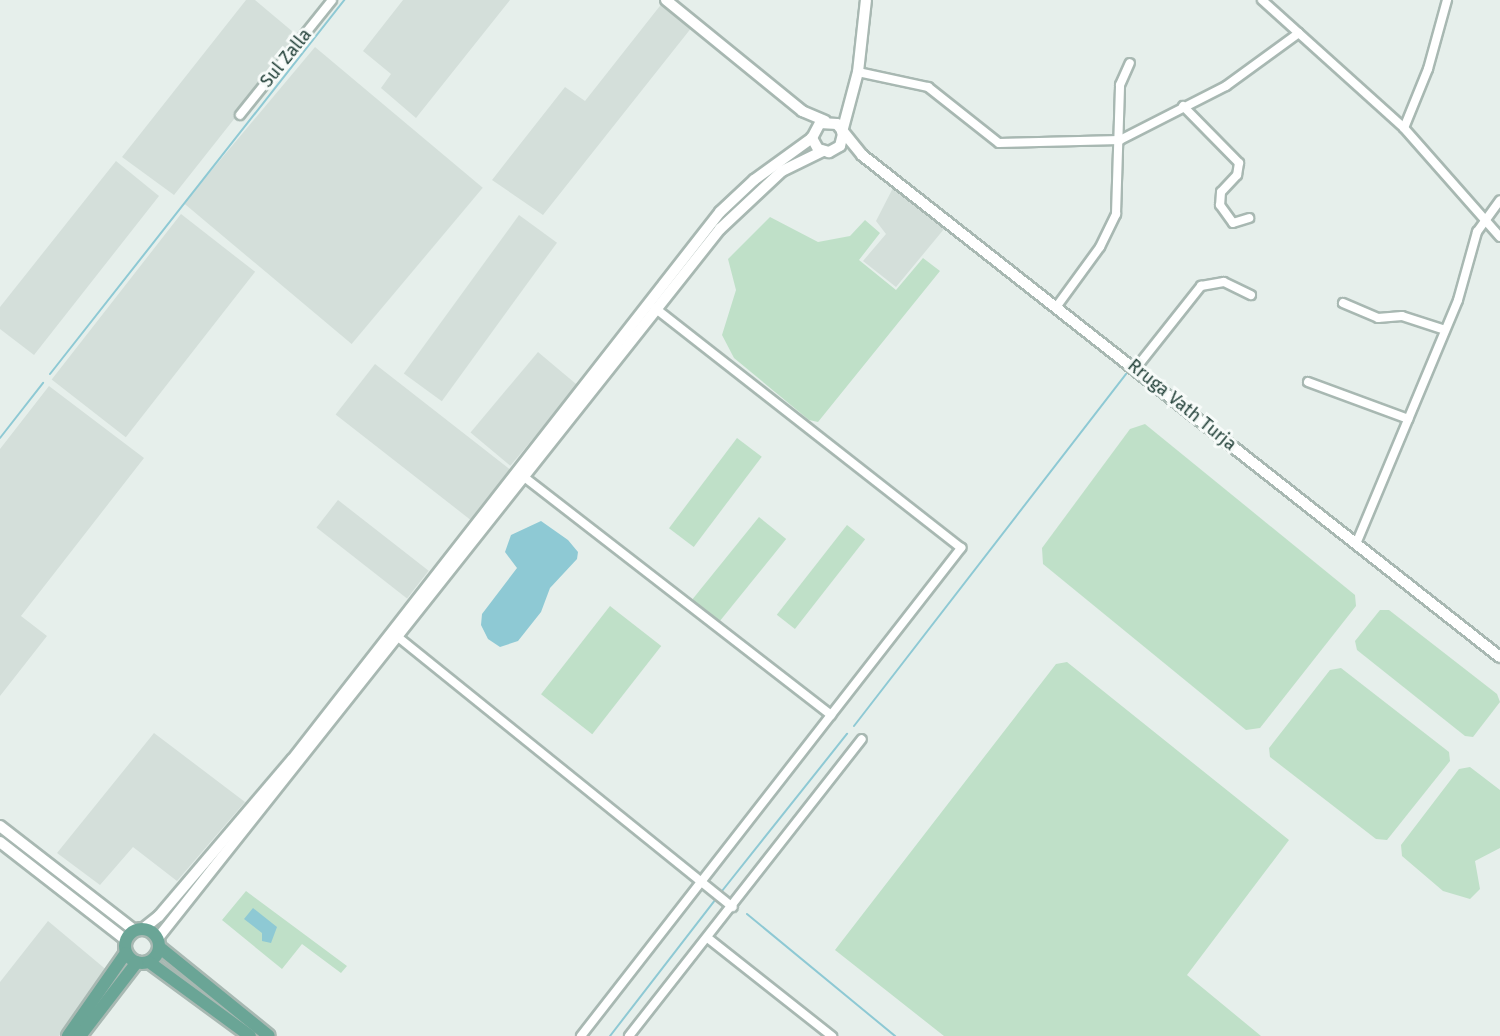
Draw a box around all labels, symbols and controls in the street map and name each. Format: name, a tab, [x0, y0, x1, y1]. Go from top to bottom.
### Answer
street label: Sul Zalla	[256, 24, 316, 92]
street label: Rruga Vath Turja	[1123, 355, 1241, 455]

